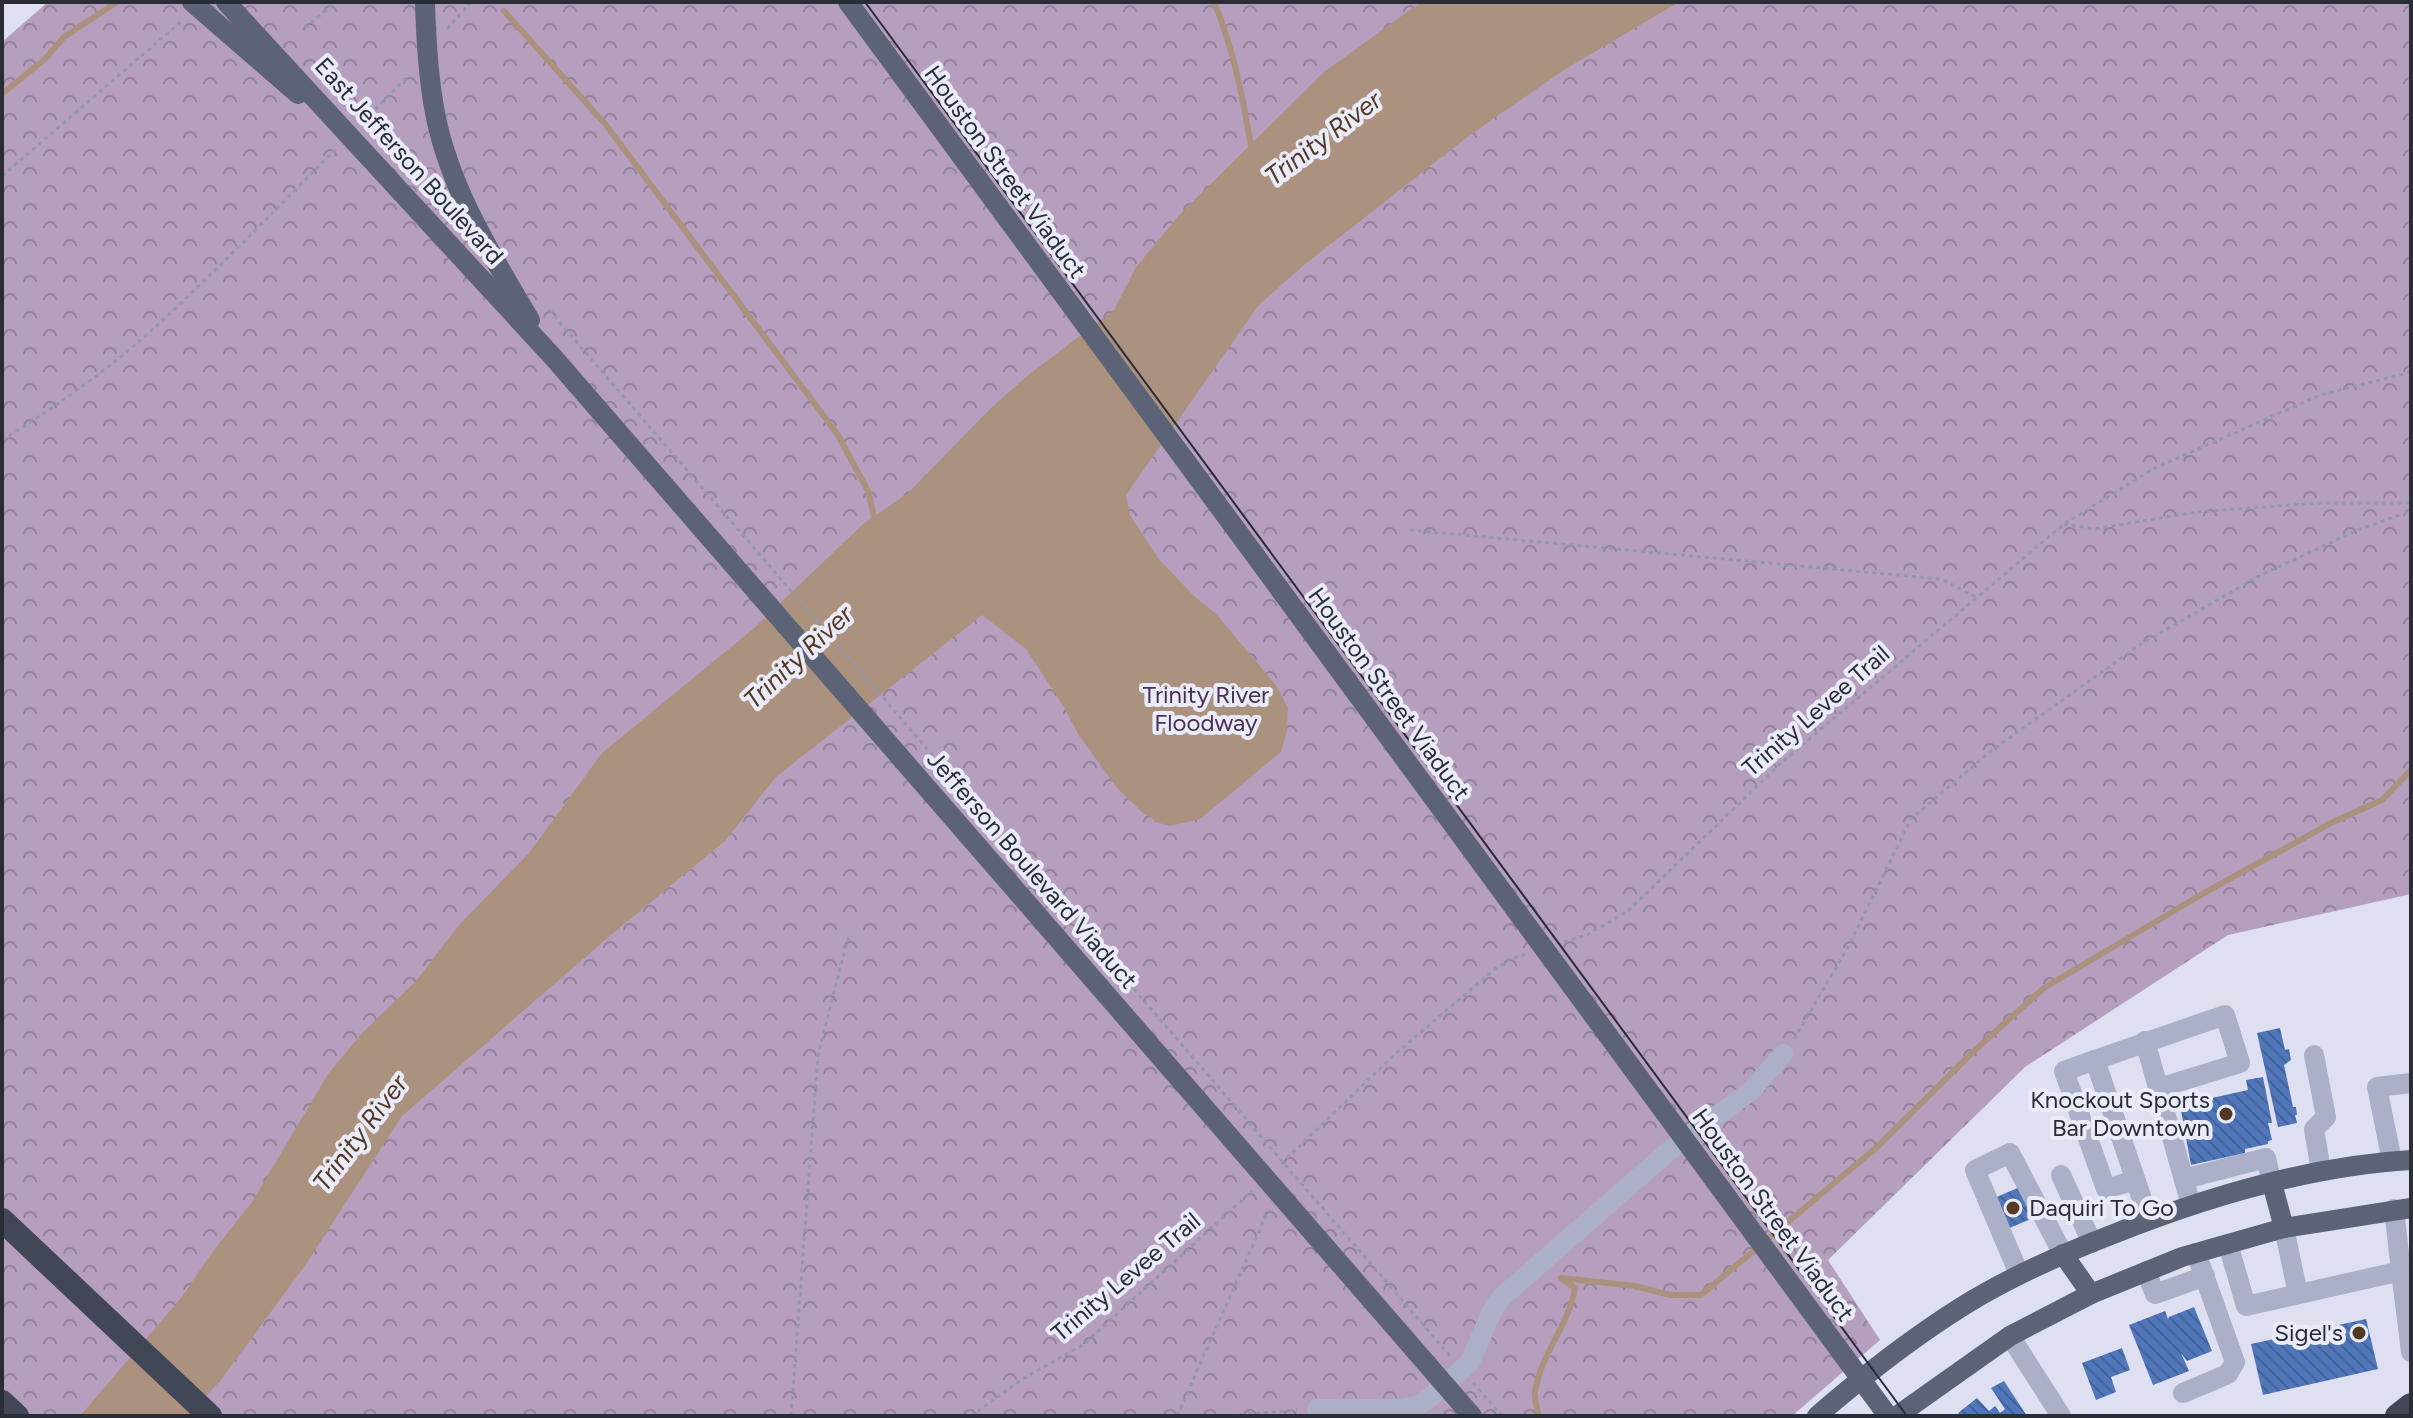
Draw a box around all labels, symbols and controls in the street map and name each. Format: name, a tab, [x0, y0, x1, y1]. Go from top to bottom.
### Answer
street label: East Jefferson Boulevard	[309, 51, 510, 270]
street label: Houston Street Viaduct	[918, 60, 1092, 284]
water label: Trinity River	[1259, 83, 1388, 192]
street label: Houston Street Viaduct	[1302, 582, 1476, 806]
water label: Trinity River	[737, 598, 860, 716]
street label: Trinity Levee Trail	[1736, 639, 1895, 782]
park label: Trinity River Floodway	[1143, 680, 1269, 737]
street label: Jefferson Boulevard Viaduct	[921, 745, 1143, 994]
water label: Trinity River	[306, 1068, 415, 1197]
place label: Knockout Sports Bar Downtown	[2030, 1085, 2210, 1142]
street label: Houston Street Viaduct	[1686, 1103, 1860, 1327]
marker: Knockout Sports Bar Downtown	[2217, 1105, 2235, 1123]
place label: Daquiri To Go	[2029, 1193, 2174, 1222]
marker: Daquiri To Go	[2004, 1199, 2022, 1217]
street label: Trinity Levee Trail	[1045, 1206, 1206, 1347]
place label: Sigel's	[2274, 1318, 2343, 1347]
marker: Sigel's	[2350, 1324, 2368, 1342]

